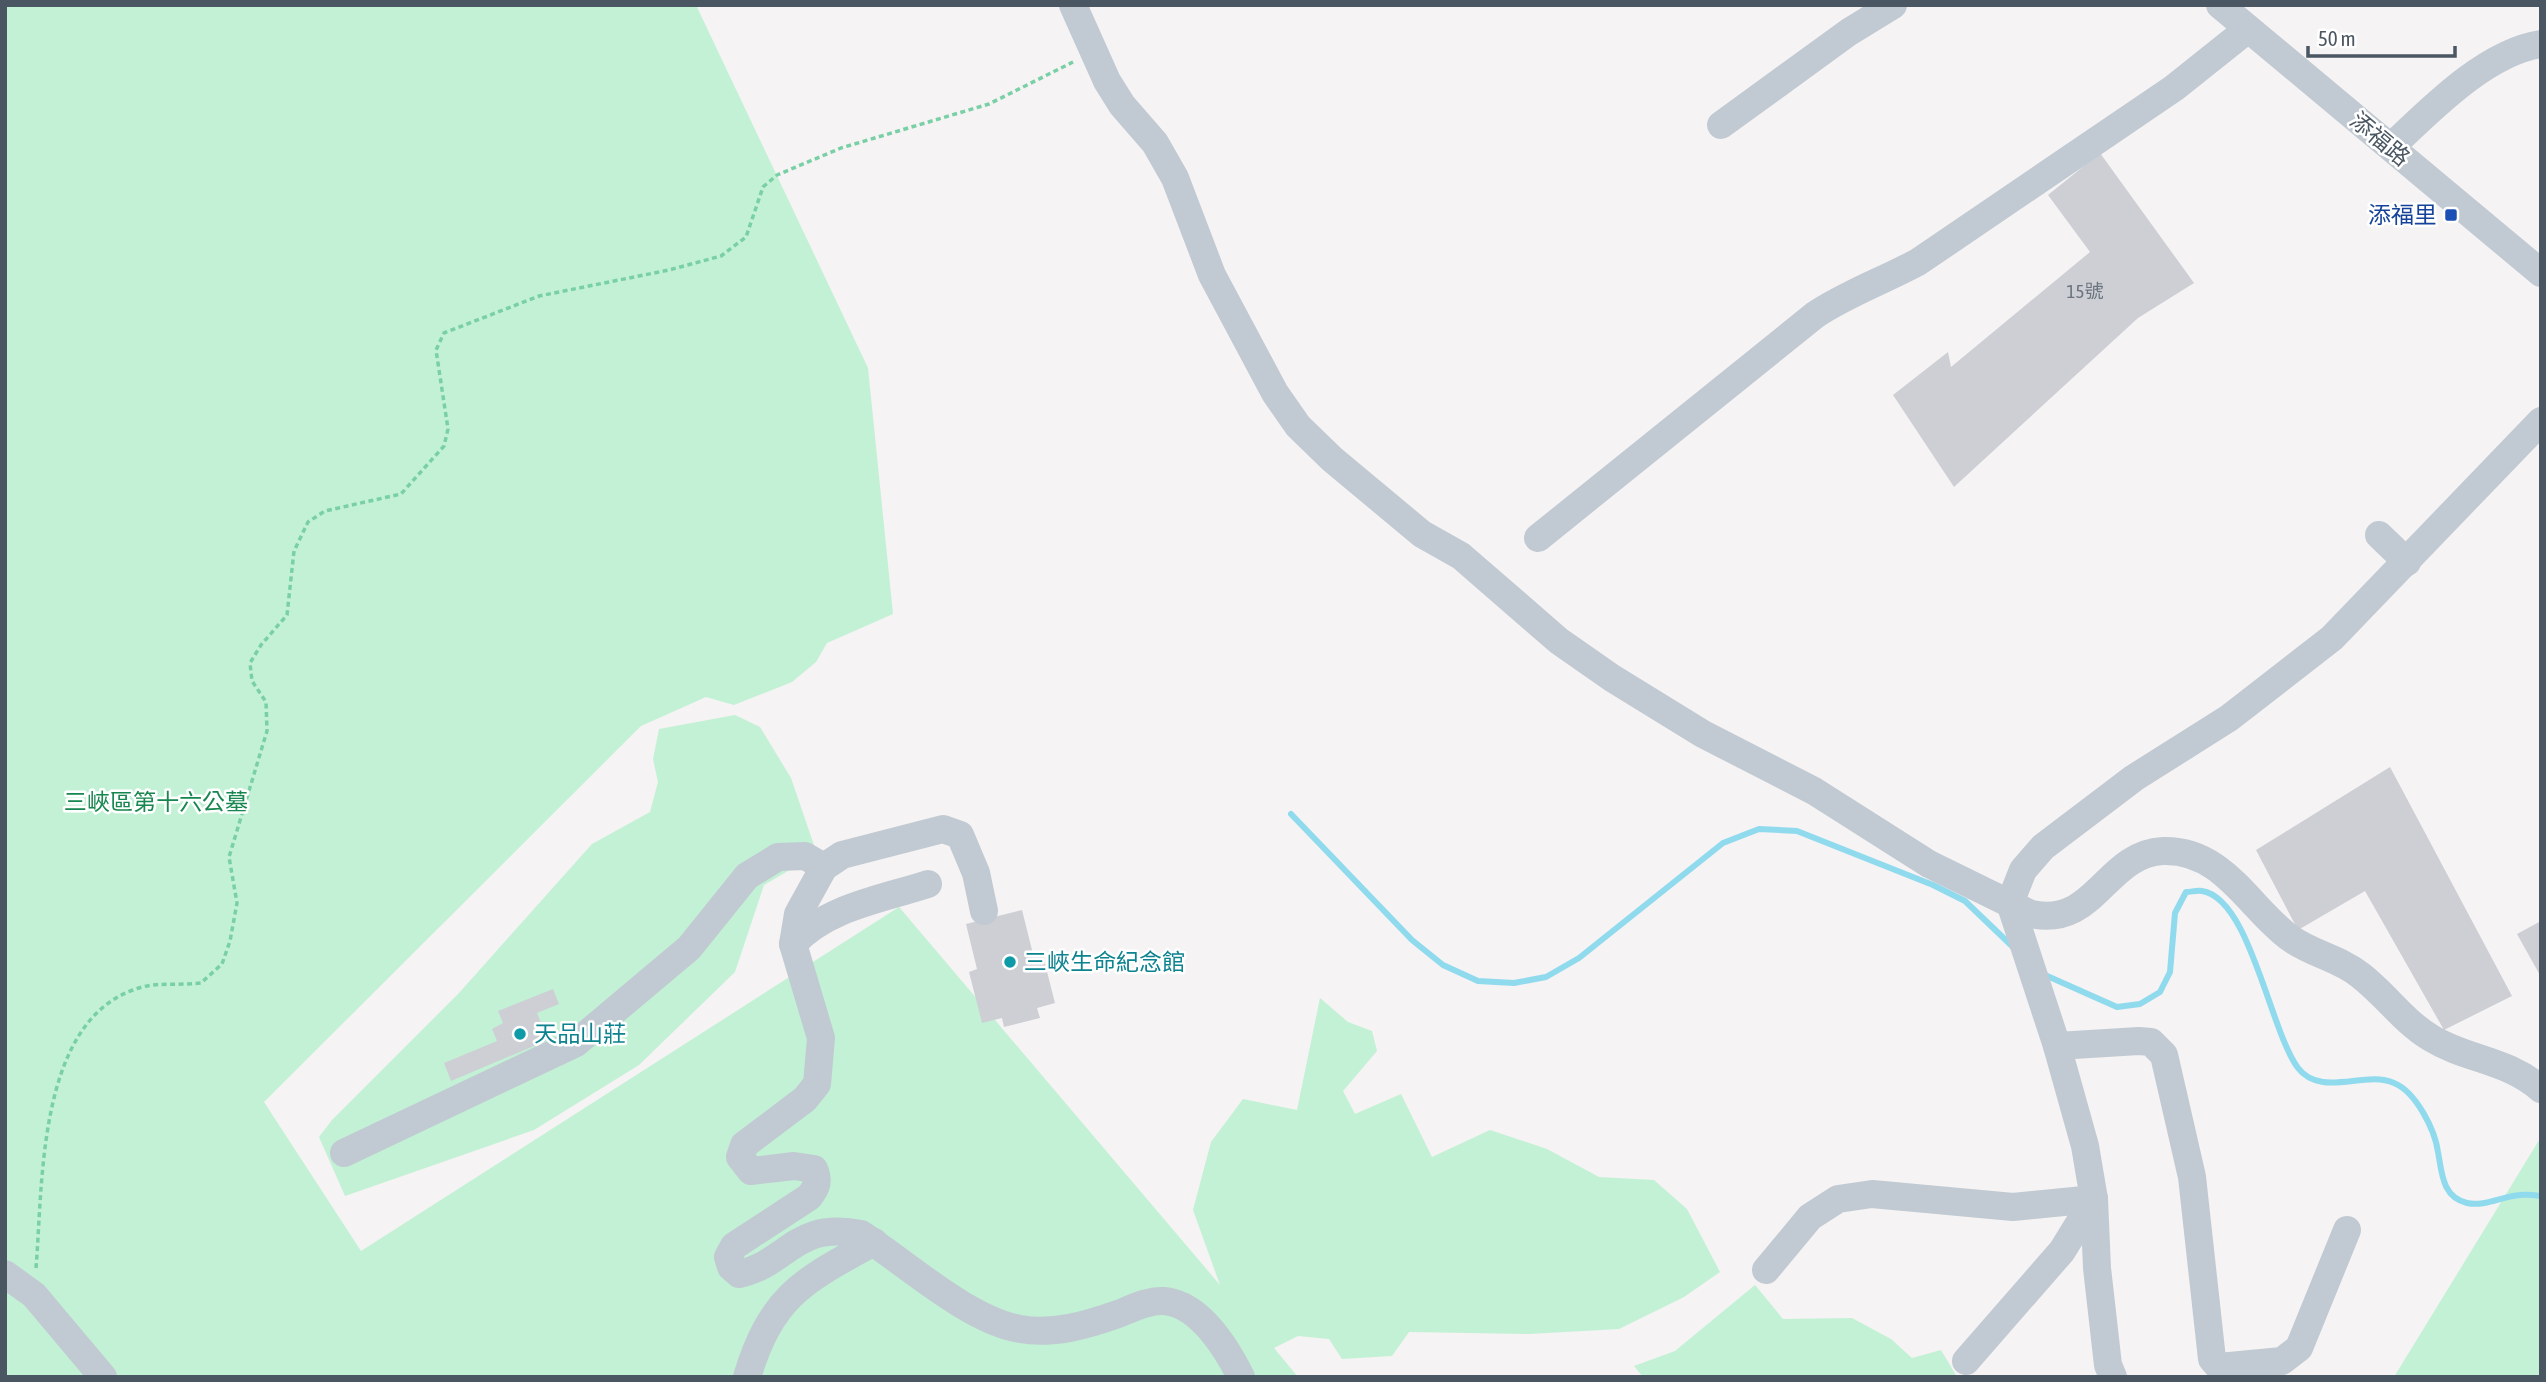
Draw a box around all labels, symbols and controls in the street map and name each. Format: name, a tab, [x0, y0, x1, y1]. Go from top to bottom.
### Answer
scale bar	[2308, 14, 2455, 58]
text: 50 m	[2318, 26, 2356, 50]
street label: 添福路	[2345, 107, 2415, 171]
place label: 添福里	[2368, 202, 2437, 228]
marker: 添福里	[2443, 207, 2459, 223]
house number: 15號	[2067, 280, 2103, 302]
park label: 三峽區第十六公墓	[64, 789, 248, 815]
place label: 三峽生命紀念館	[1024, 949, 1185, 975]
marker: 三峽生命紀念館	[1002, 954, 1018, 970]
place label: 天品山莊	[534, 1021, 626, 1047]
marker: 天品山莊	[512, 1026, 528, 1042]

